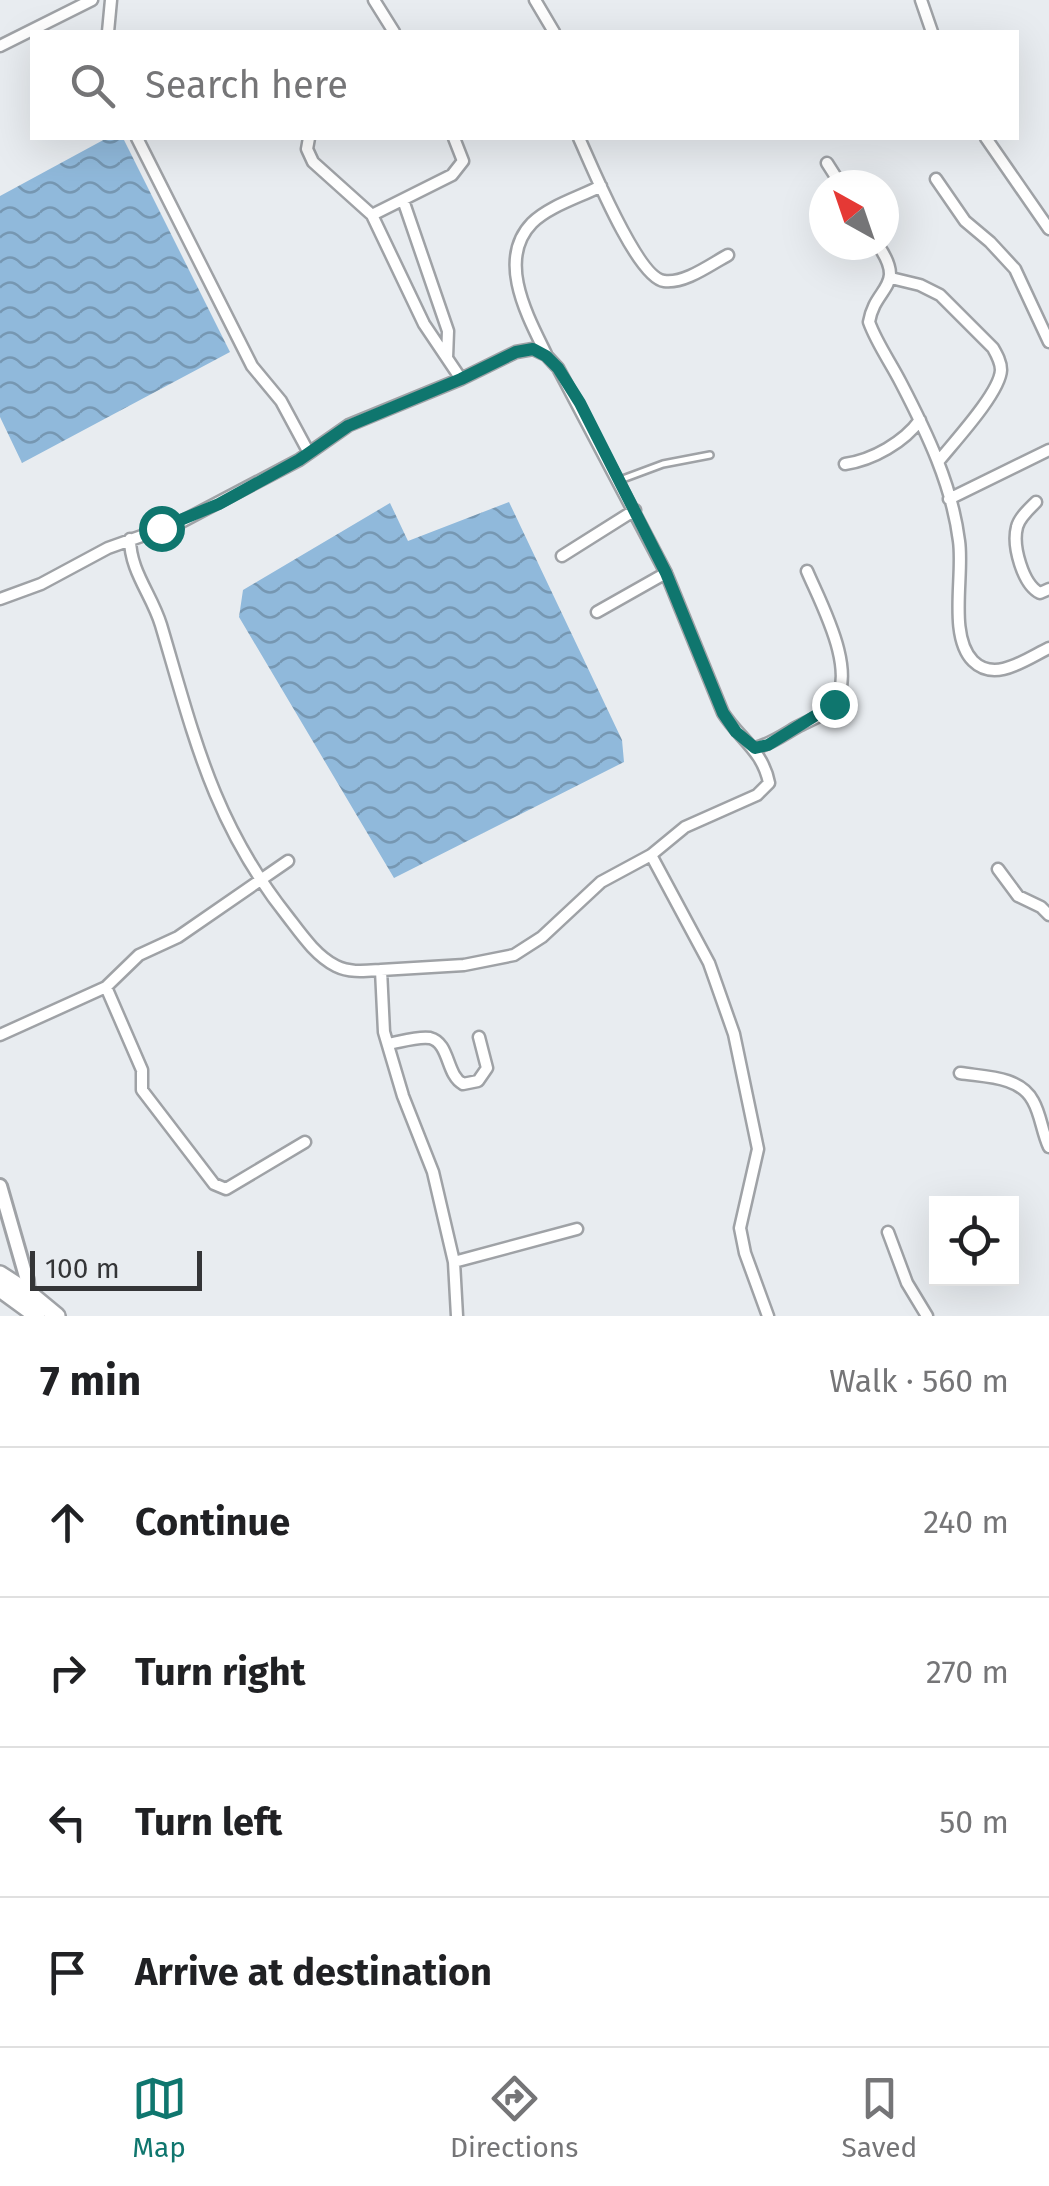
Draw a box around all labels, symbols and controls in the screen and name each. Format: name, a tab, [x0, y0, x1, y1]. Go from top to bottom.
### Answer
search box	[30, 30, 1019, 140]
icon: search	[65, 58, 120, 113]
text: Search here	[145, 62, 348, 108]
north arrow	[809, 170, 899, 260]
route start	[139, 506, 185, 552]
route end	[812, 682, 858, 728]
map controls	[929, 1196, 1019, 1286]
button: locate	[929, 1196, 1019, 1286]
scale bar	[30, 1246, 202, 1290]
text: 100 m	[45, 1252, 120, 1285]
text: 7 min	[40, 1356, 141, 1406]
text: Walk · 560 m	[829, 1362, 1009, 1400]
icon: ahead	[40, 1495, 95, 1550]
text: Continue	[135, 1499, 290, 1545]
text: 240 m	[923, 1503, 1009, 1541]
icon: right	[40, 1645, 95, 1700]
text: Turn right	[135, 1649, 305, 1695]
text: 270 m	[926, 1653, 1009, 1691]
icon: left	[40, 1795, 95, 1850]
text: Turn left	[135, 1799, 282, 1845]
text: 50 m	[939, 1803, 1009, 1841]
icon: arrive	[40, 1945, 95, 2000]
text: Arrive at destination	[135, 1949, 492, 1995]
tab: Map	[132, 2071, 187, 2164]
tab: Directions	[450, 2071, 578, 2164]
tab: Saved	[842, 2071, 917, 2164]

